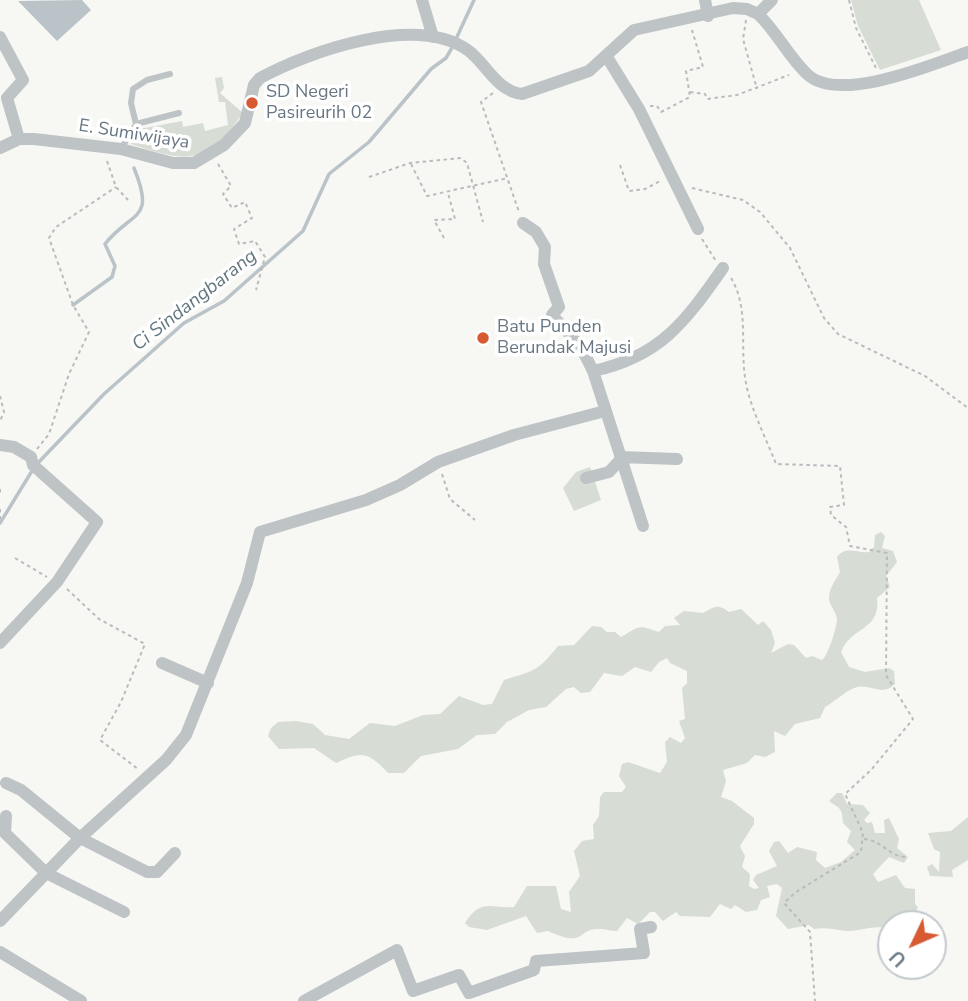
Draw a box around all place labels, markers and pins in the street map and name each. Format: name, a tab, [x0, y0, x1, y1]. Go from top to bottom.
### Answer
place label: SD Negeri Pasireurih 02	[266, 82, 372, 124]
marker: SD Negeri Pasireurih 02	[244, 95, 260, 111]
place label: Batu Punden Berundak Majusi	[497, 317, 631, 360]
marker: Batu Punden Berundak Majusi	[475, 330, 491, 346]

